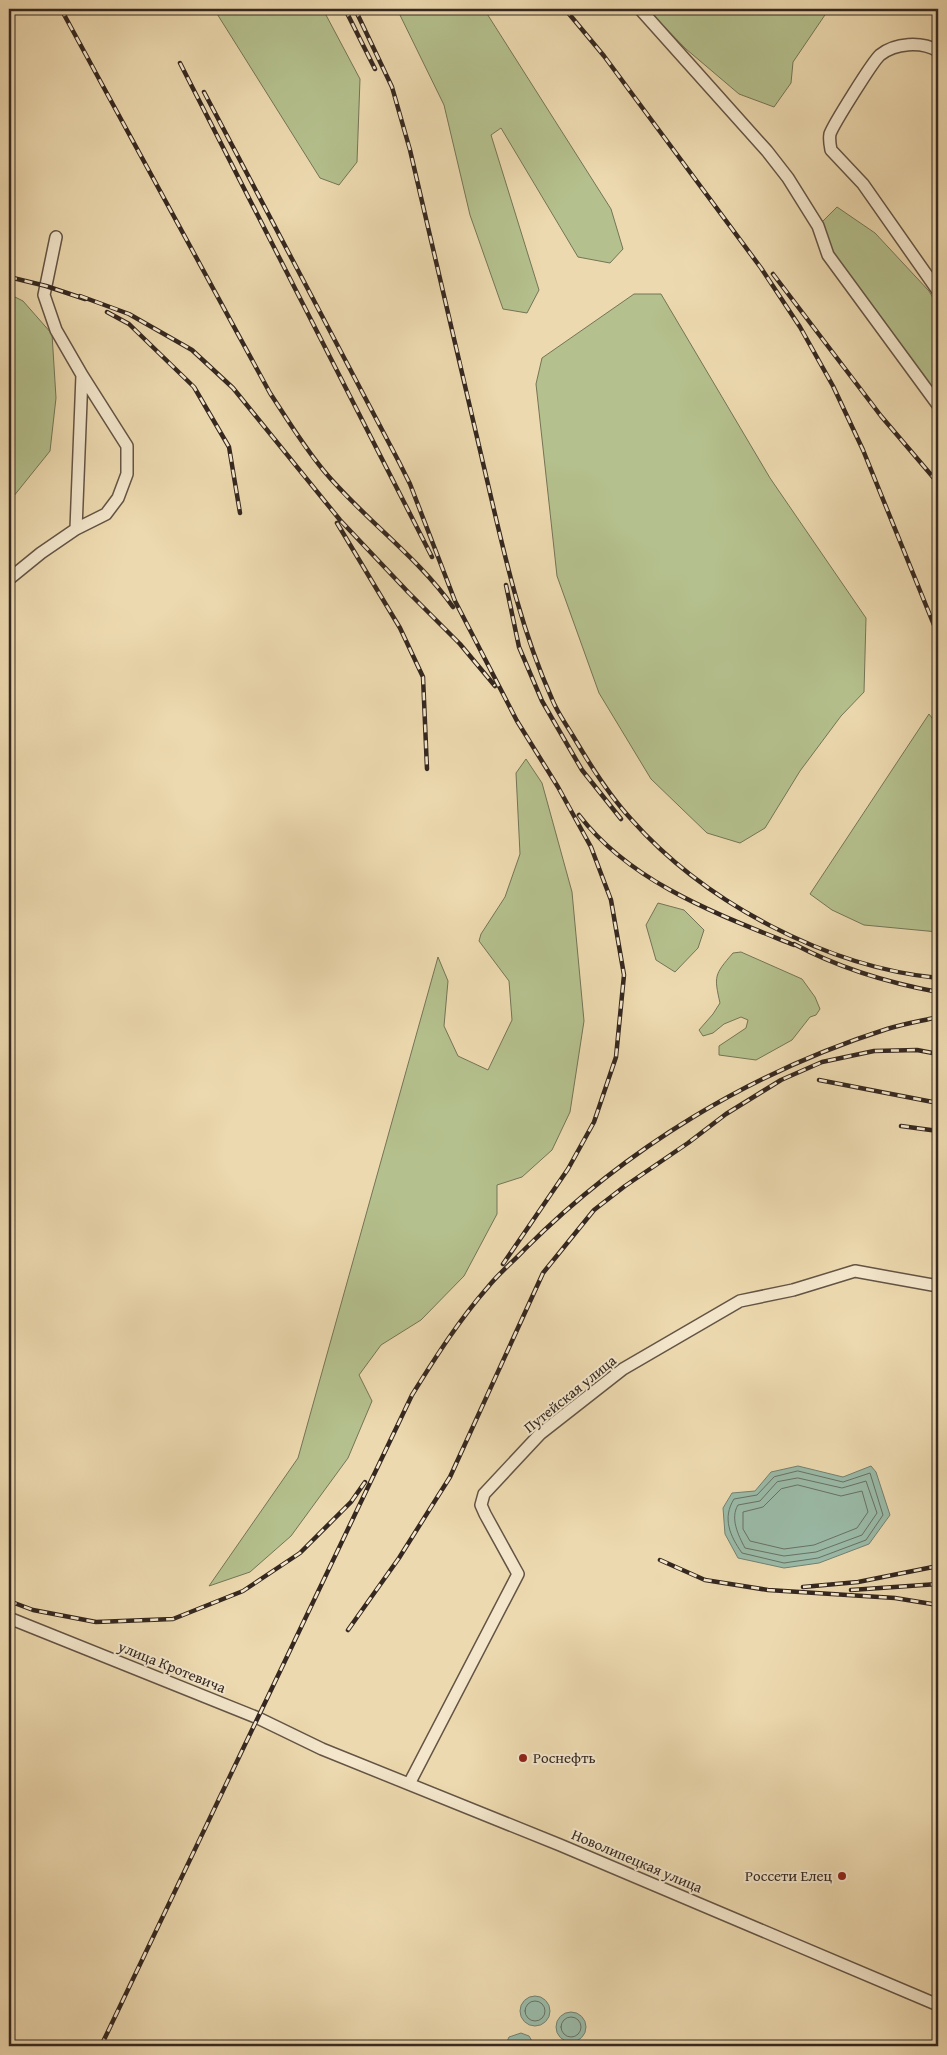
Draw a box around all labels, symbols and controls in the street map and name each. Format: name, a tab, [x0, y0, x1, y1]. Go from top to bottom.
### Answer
street label: Путейская улица	[519, 1349, 621, 1438]
street label: улица Кротевича	[114, 1635, 230, 1698]
place label: Роснефть	[533, 1747, 596, 1768]
marker: Роснефть	[517, 1752, 529, 1764]
street label: Новолипецкая улица	[569, 1823, 707, 1898]
place label: Россети Елец	[745, 1865, 832, 1886]
marker: Россети Елец	[836, 1870, 848, 1882]

